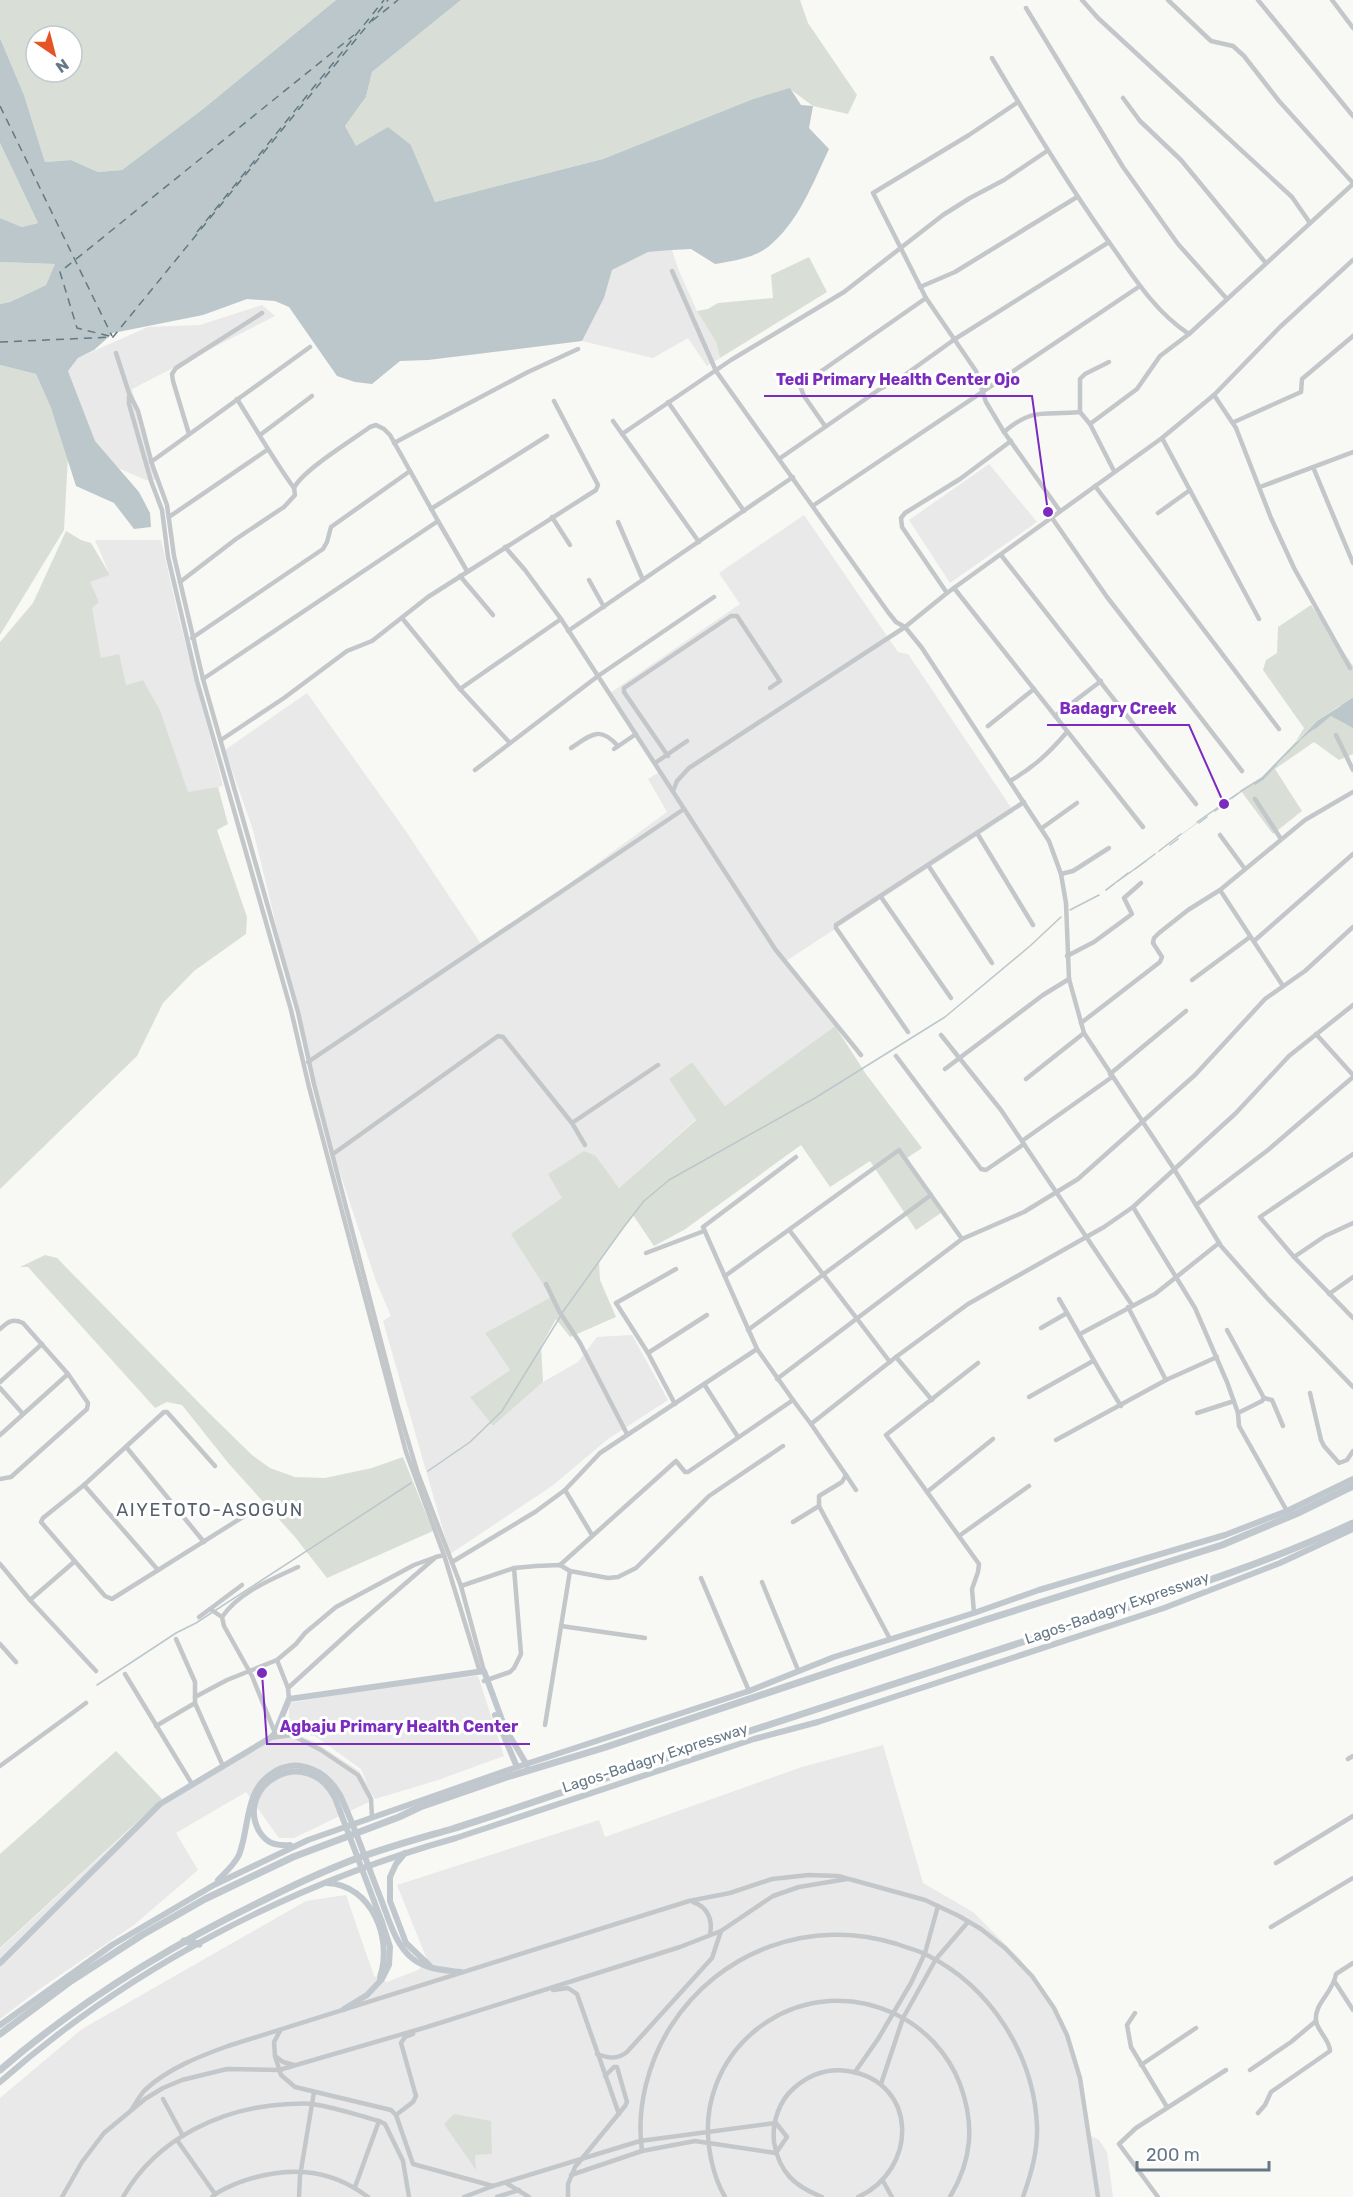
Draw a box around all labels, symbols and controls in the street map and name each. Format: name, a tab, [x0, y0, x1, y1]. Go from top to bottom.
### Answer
north arrow	[24, 24, 84, 84]
text: N	[52, 55, 72, 77]
callout: Tedi Primary Health Center Ojo	[764, 362, 1032, 396]
text: Tedi Primary Health Center Ojo	[776, 370, 1020, 389]
callout: Badagry Creek	[1047, 691, 1189, 725]
text: Badagry Creek	[1060, 699, 1177, 718]
district label: AIYETOTO-ASOGUN	[116, 1499, 304, 1521]
street label: Lagos-Badagry Expressway	[1022, 1568, 1212, 1648]
callout: Agbaju Primary Health Center	[267, 1710, 530, 1744]
text: Agbaju Primary Health Center	[280, 1717, 519, 1736]
street label: Lagos-Badagry Expressway	[560, 1719, 750, 1797]
scale bar	[1137, 2134, 1269, 2172]
text: 200 m	[1146, 2144, 1200, 2166]

